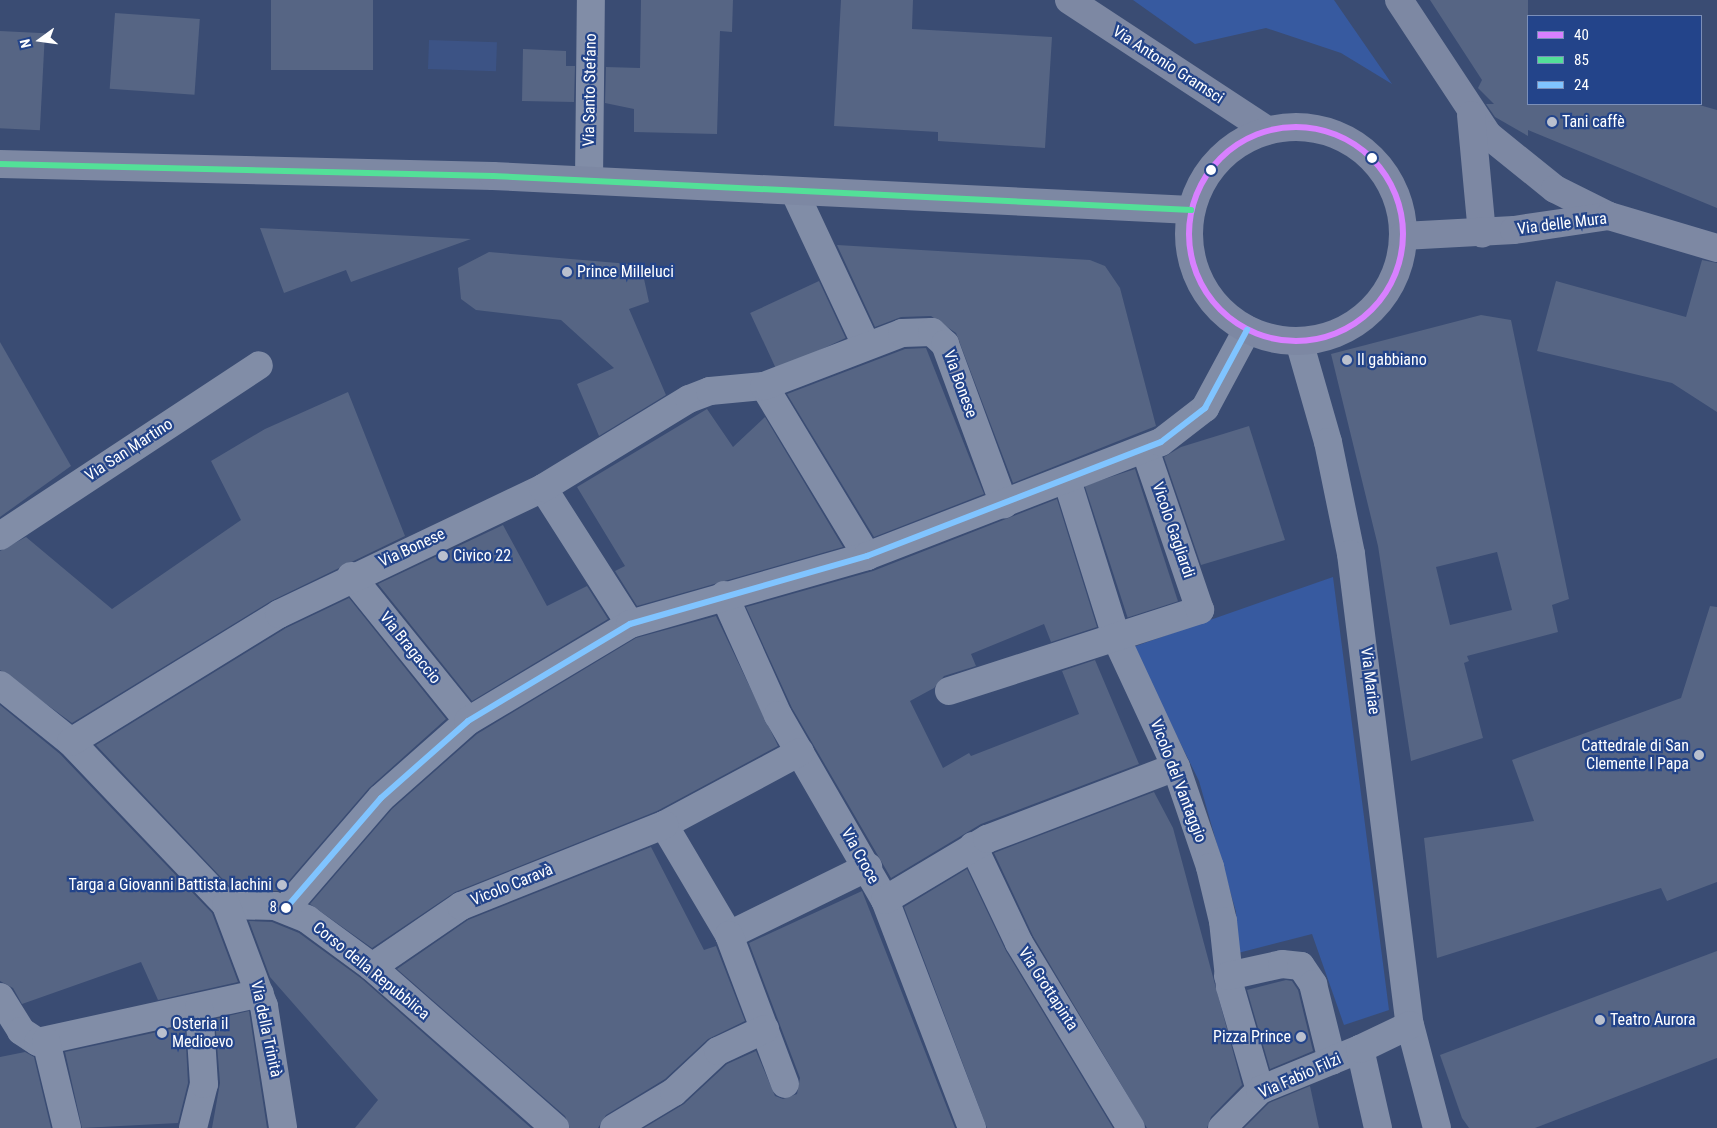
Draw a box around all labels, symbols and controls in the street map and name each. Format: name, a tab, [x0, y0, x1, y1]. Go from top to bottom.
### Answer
north arrow	[15, 15, 65, 65]
legend	[1527, 15, 1702, 105]
street label: Via Antonio Gramsci	[1109, 22, 1227, 108]
text: 40	[1574, 26, 1589, 44]
street label: Via Santo Stefano	[579, 33, 601, 147]
text: N	[17, 38, 34, 50]
text: 85	[1574, 51, 1589, 69]
text: 24	[1574, 76, 1589, 94]
place label: Tani caffè	[1562, 112, 1625, 132]
marker: Tani caffè	[1546, 116, 1558, 128]
unlabelled marker	[1367, 153, 1377, 163]
unlabelled marker	[1206, 165, 1216, 175]
street label: Via delle Mura	[1516, 209, 1608, 239]
place label: Prince Milleluci	[577, 262, 674, 282]
marker: Prince Milleluci	[561, 266, 573, 278]
street label: Via Bonese	[939, 347, 981, 421]
place label: Il gabbiano	[1357, 350, 1427, 370]
marker: Il gabbiano	[1341, 354, 1353, 366]
street label: Via San Martino	[82, 415, 176, 485]
street label: Vicolo Gagliardi	[1148, 480, 1198, 580]
street label: Via Bonese	[376, 524, 448, 572]
place label: Civico 22	[453, 546, 511, 566]
marker: Civico 22	[437, 550, 449, 562]
street label: Via Bragaccio	[375, 608, 445, 688]
street label: Via Mariae	[1356, 646, 1384, 716]
street label: Vicolo del Vantaggio	[1146, 717, 1210, 845]
place label: Cattedrale di San Clemente I Papa	[1581, 736, 1689, 774]
marker: Cattedrale di San Clemente I Papa	[1693, 749, 1705, 761]
street label: Via Croce	[837, 825, 883, 887]
street label: Vicolo Caravà	[468, 860, 556, 910]
place label: Targa a Giovanni Battista Iachini	[69, 875, 272, 895]
marker: Targa a Giovanni Battista Iachini	[276, 879, 288, 891]
place label: 8	[270, 899, 277, 917]
marker: 8	[281, 903, 291, 913]
street label: Corso della Repubblica	[309, 918, 433, 1024]
street label: Via Grottapinta	[1014, 944, 1082, 1034]
street label: Via della Trinità	[246, 979, 286, 1079]
place label: Teatro Aurora	[1610, 1010, 1696, 1030]
place label: Osteria il Medioevo	[172, 1014, 233, 1052]
marker: Teatro Aurora	[1594, 1014, 1606, 1026]
marker: Osteria il Medioevo	[156, 1027, 168, 1039]
place label: Pizza Prince	[1213, 1027, 1291, 1047]
marker: Pizza Prince	[1295, 1031, 1307, 1043]
street label: Via Fabio Filzi	[1256, 1049, 1344, 1103]

